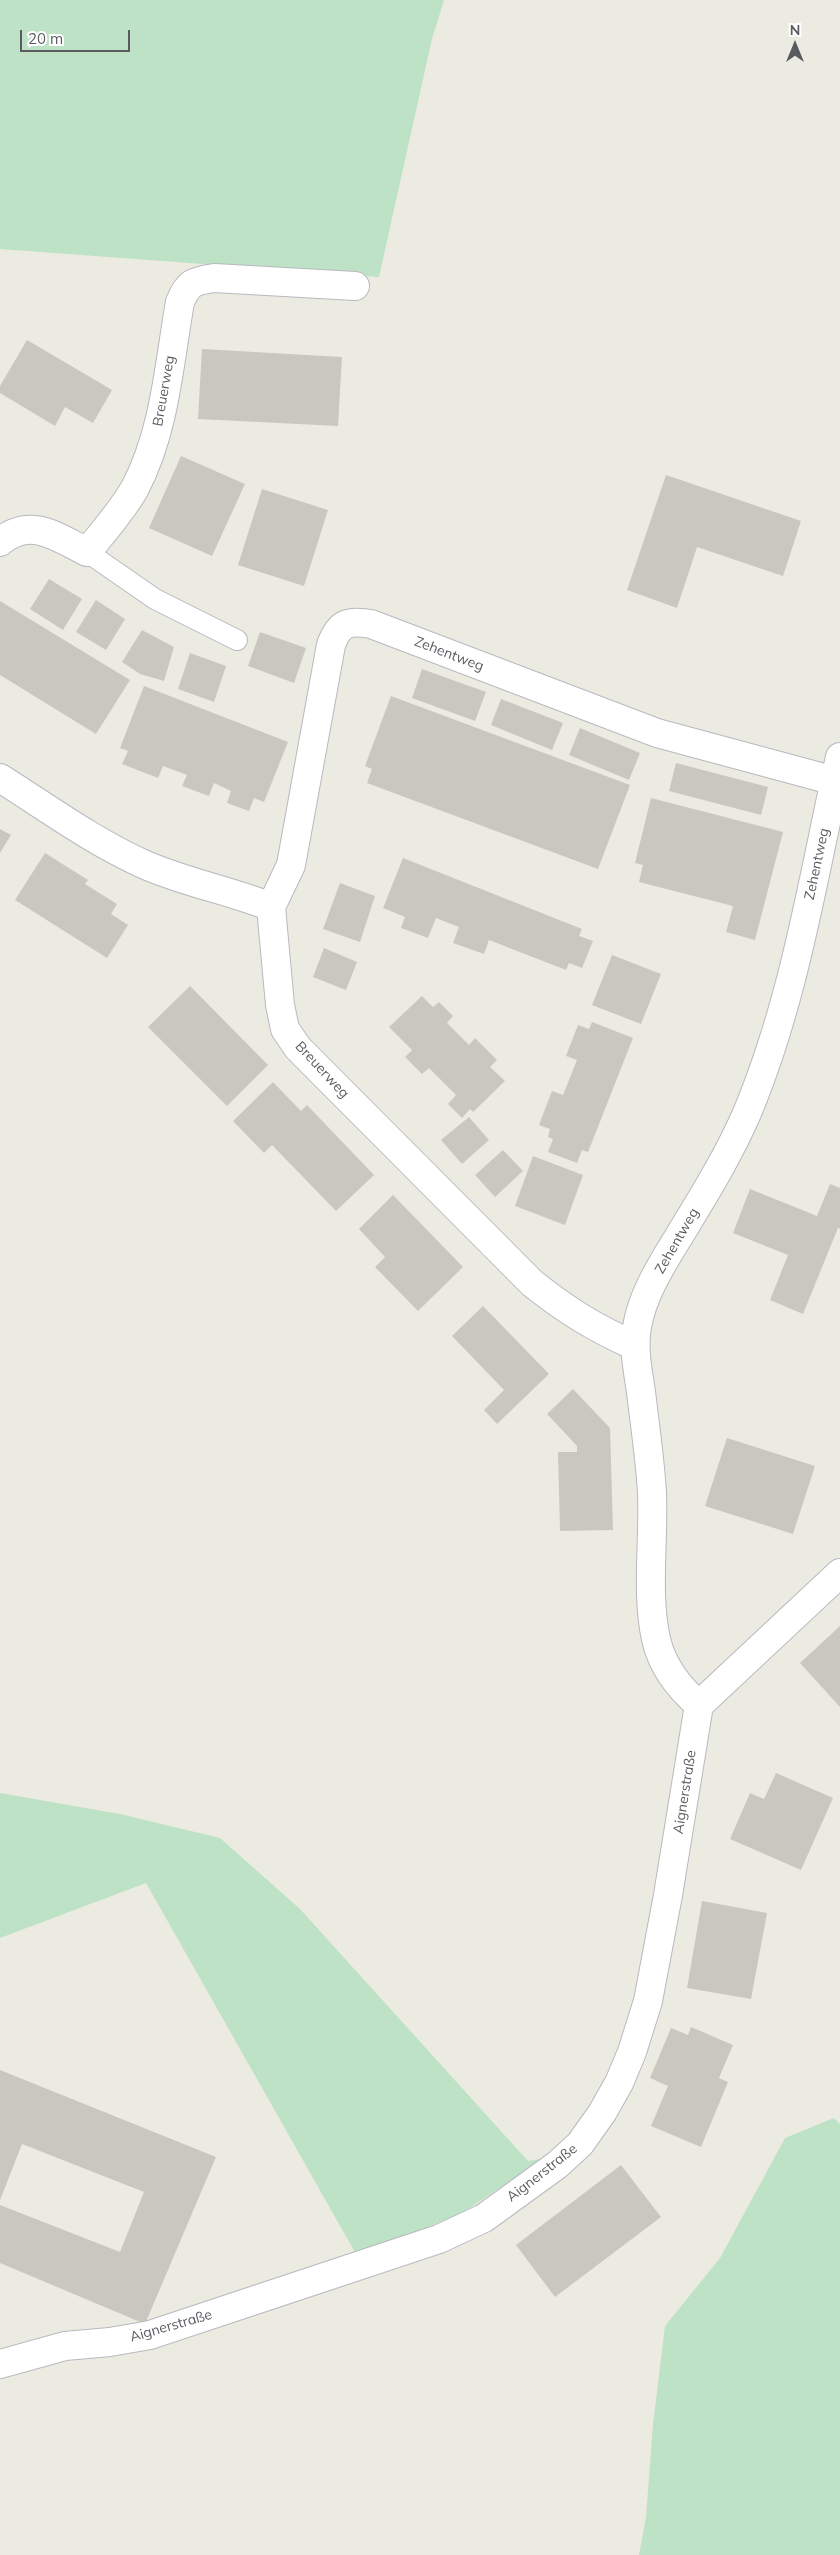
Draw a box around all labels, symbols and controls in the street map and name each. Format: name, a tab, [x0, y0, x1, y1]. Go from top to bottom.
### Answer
scale bar	[22, 20, 132, 52]
north arrow	[770, 20, 820, 70]
text: N	[790, 21, 800, 39]
text: 20 m	[28, 29, 63, 48]
street label: Breuerweg	[150, 354, 178, 428]
street label: Zehentweg	[412, 633, 486, 675]
street label: Zehentweg	[801, 827, 833, 901]
street label: Breuerweg	[291, 1038, 353, 1102]
street label: Zehentweg	[652, 1205, 702, 1277]
street label: Aignerstraße	[670, 1749, 700, 1835]
street label: Aignerstraße	[504, 2140, 580, 2206]
street label: Aignerstraße	[128, 2306, 214, 2346]

